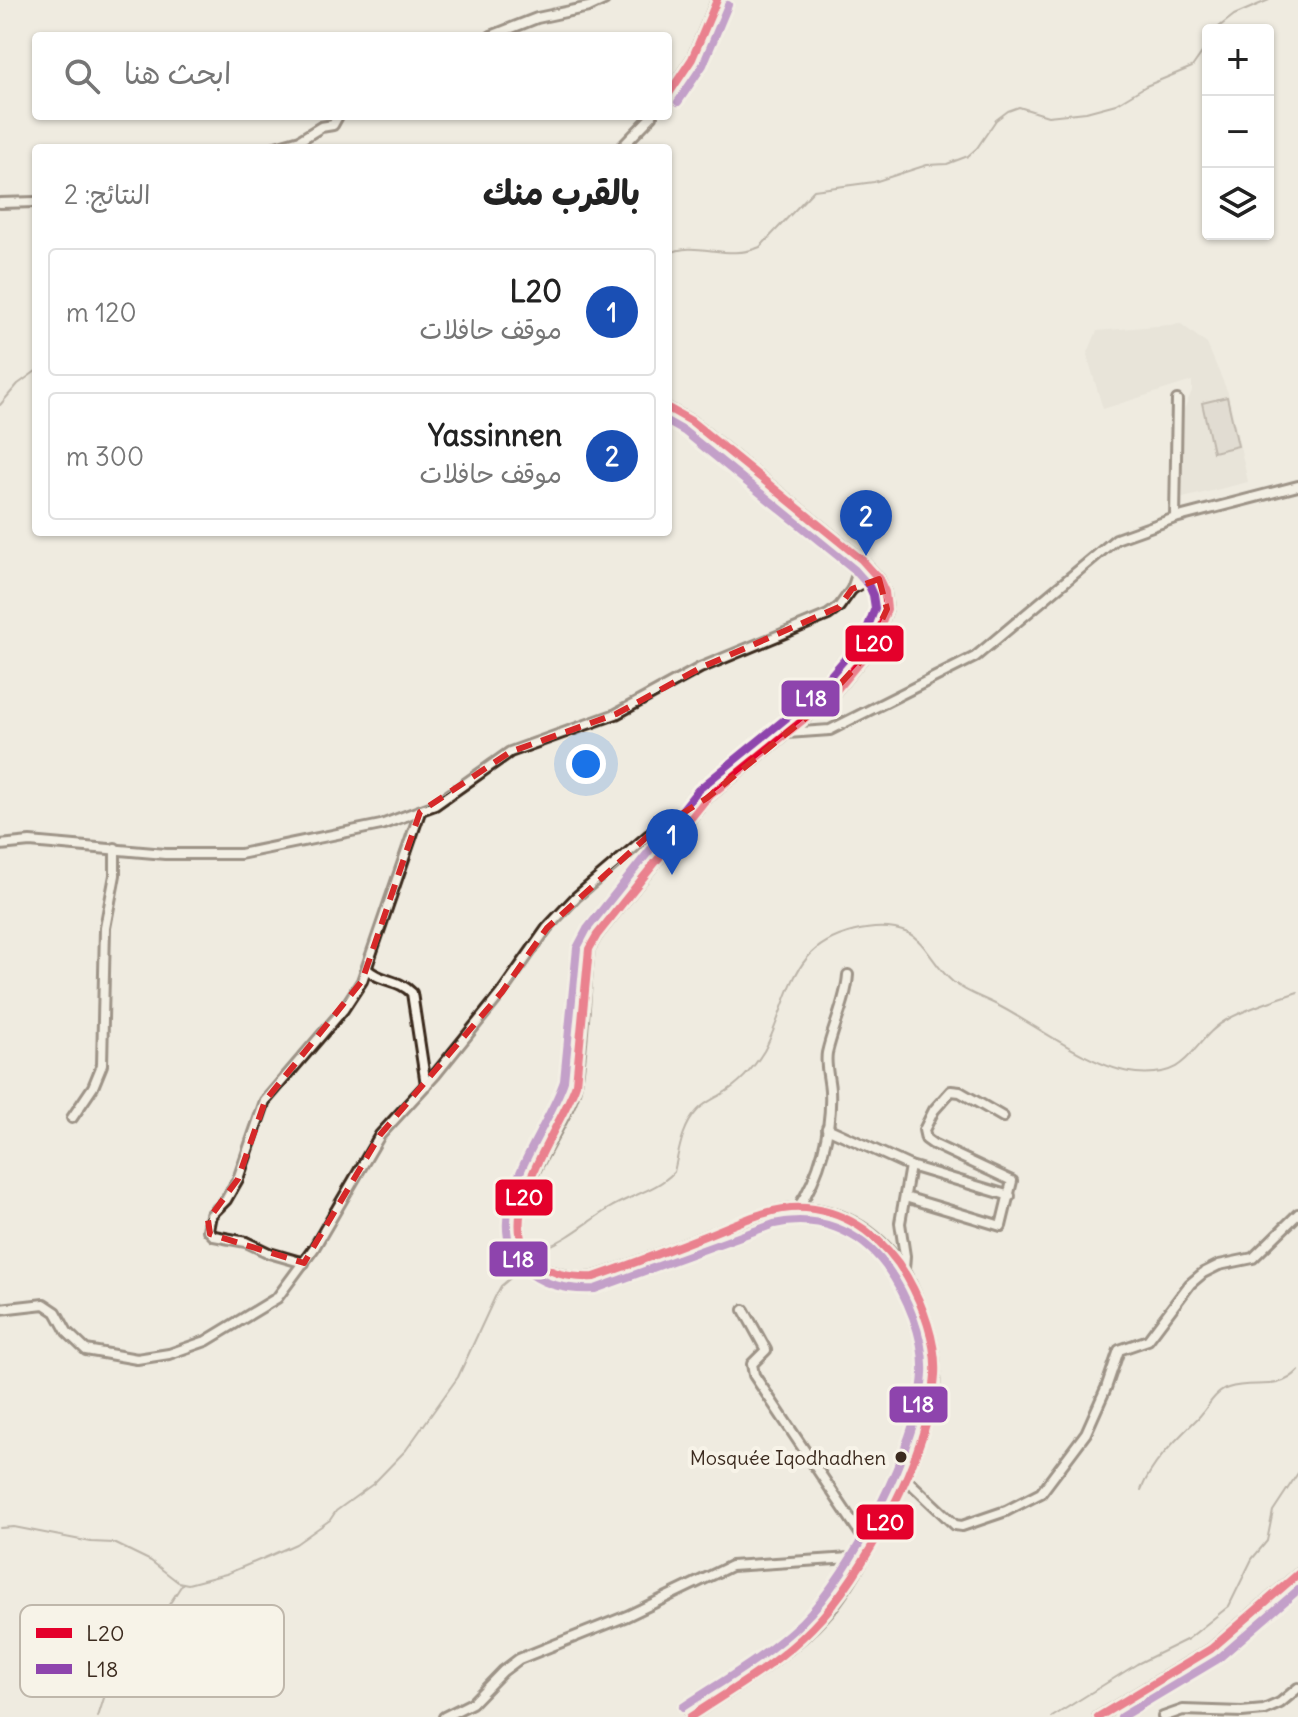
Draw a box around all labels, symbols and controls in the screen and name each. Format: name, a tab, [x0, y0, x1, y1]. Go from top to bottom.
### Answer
map controls	[1202, 24, 1274, 240]
button: +	[1202, 24, 1274, 96]
search box	[32, 32, 672, 120]
icon: search	[60, 54, 104, 98]
text: ابحث هنا	[124, 54, 231, 92]
button: −	[1202, 96, 1274, 168]
button: layers	[1202, 168, 1274, 240]
text: بالقرب منك	[483, 171, 640, 214]
text: النتائج: 2	[64, 178, 150, 211]
text: L20	[510, 272, 562, 310]
text: 120 m	[66, 296, 137, 329]
text: 1	[607, 296, 617, 329]
text: موقف حافلات	[420, 313, 562, 346]
text: Yassinnen	[428, 416, 562, 454]
text: 300 m	[66, 440, 144, 473]
text: 2	[605, 440, 619, 473]
text: موقف حافلات	[420, 457, 562, 490]
pin: 2	[840, 490, 892, 556]
line badge: L20	[844, 624, 905, 663]
text: L20	[855, 629, 893, 657]
line badge: L18	[780, 679, 841, 718]
text: L18	[795, 684, 827, 712]
your location	[566, 744, 606, 784]
pin: 1	[646, 809, 698, 875]
line badge: L20	[494, 1178, 554, 1217]
text: L20	[505, 1183, 543, 1211]
line badge: L18	[488, 1240, 549, 1278]
text: L18	[502, 1245, 534, 1273]
line badge: L18	[888, 1385, 949, 1424]
text: L18	[902, 1390, 934, 1418]
place label: Mosquée Iqodhadhen	[690, 1445, 886, 1470]
marker: Mosquée Iqodhadhen	[893, 1449, 909, 1465]
line badge: L20	[855, 1503, 915, 1541]
text: L20	[866, 1508, 904, 1536]
legend	[20, 1605, 284, 1697]
text: L20	[86, 1619, 125, 1647]
text: L18	[86, 1655, 119, 1683]

